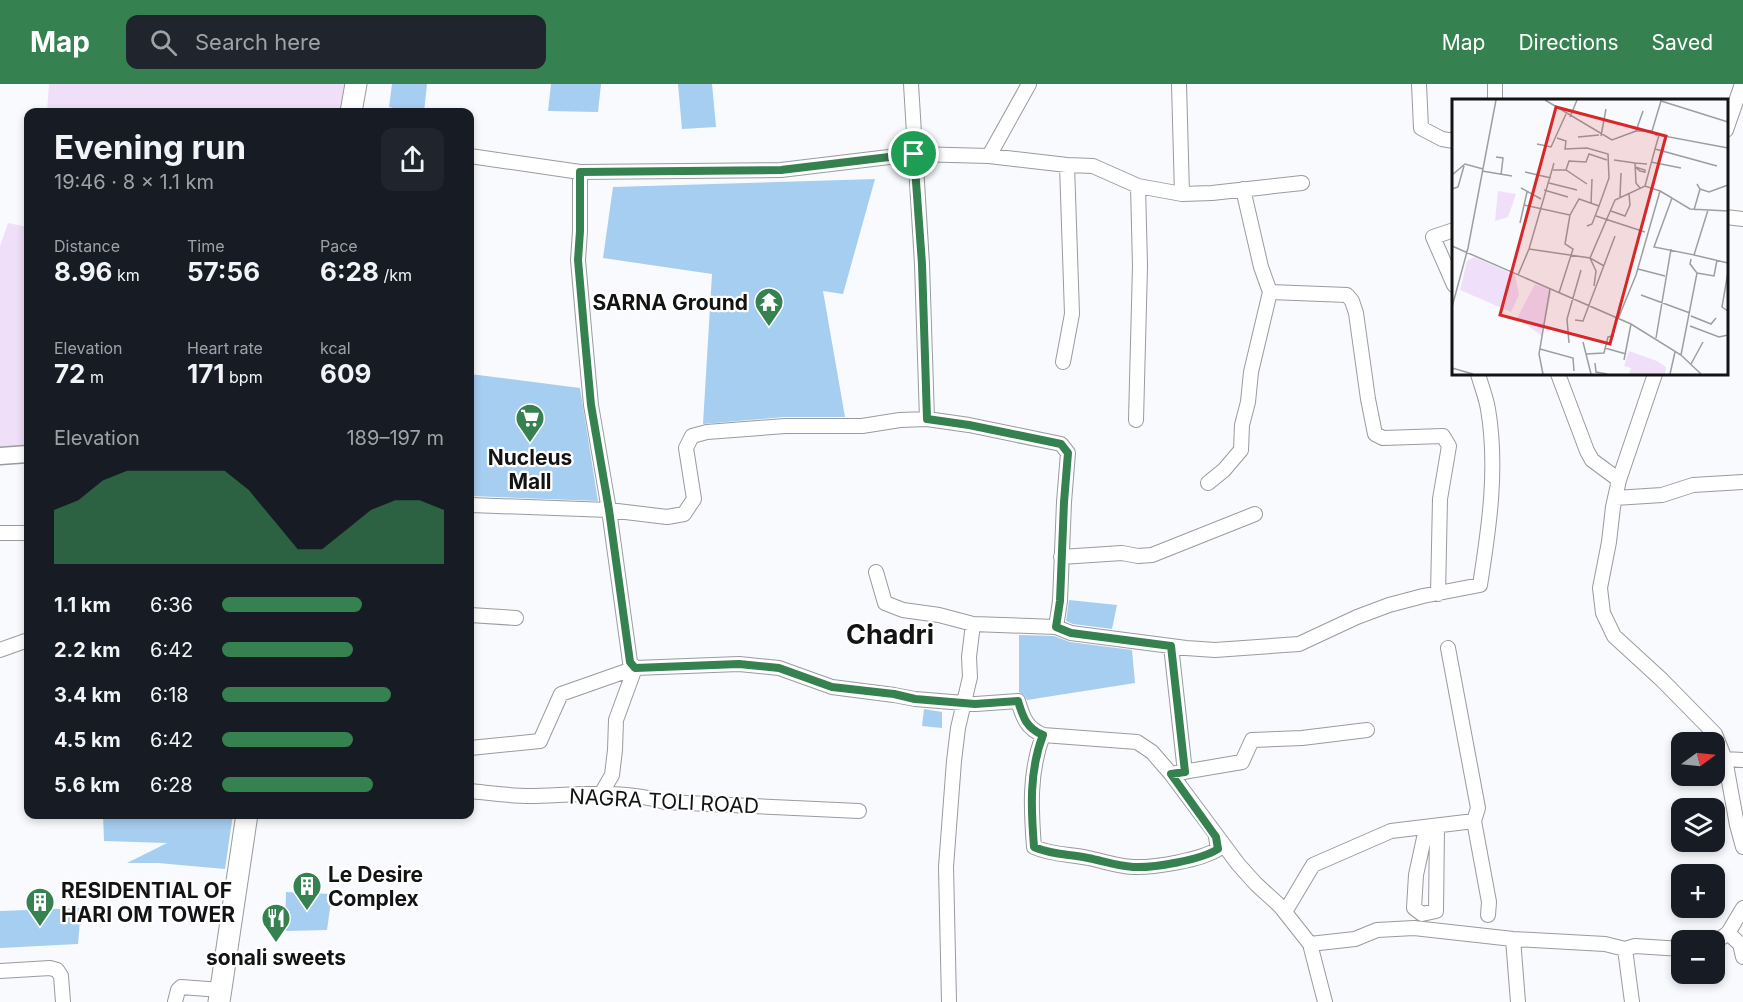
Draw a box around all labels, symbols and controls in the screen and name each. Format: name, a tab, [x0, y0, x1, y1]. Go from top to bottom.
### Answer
search box	[126, 15, 546, 69]
text: Map	[30, 25, 90, 59]
icon: search	[147, 26, 180, 59]
text: Search here	[195, 29, 321, 55]
text: Map	[1442, 30, 1485, 55]
text: Directions	[1518, 30, 1619, 55]
text: Saved	[1652, 30, 1713, 55]
inset map	[1452, 99, 1728, 375]
text: Evening run	[54, 127, 246, 167]
button: share	[381, 128, 444, 191]
pin	[888, 128, 939, 179]
icon: arrive	[897, 137, 930, 170]
text: 19:46 · 8 × 1.1 km	[54, 170, 214, 194]
text: Distance	[54, 236, 120, 256]
text: Time	[187, 236, 225, 256]
text: Pace	[320, 236, 358, 256]
text: 8.96	[54, 256, 113, 287]
text: 57:56	[187, 256, 260, 287]
text: 6:28	[320, 256, 379, 287]
text: km	[113, 265, 140, 285]
text: /km	[379, 265, 412, 285]
temple icon: SARNA Ground	[753, 286, 785, 328]
place label: SARNA Ground	[592, 290, 748, 315]
text: Elevation	[54, 338, 123, 358]
text: Heart rate	[187, 338, 263, 358]
text: kcal	[320, 338, 351, 358]
text: 72	[54, 358, 86, 389]
text: 171	[187, 358, 225, 389]
text: 609	[320, 358, 371, 389]
text: m	[86, 367, 104, 387]
text: bpm	[225, 367, 263, 387]
supermarket icon: Nucleus Mall	[514, 402, 546, 444]
text: Elevation	[54, 426, 140, 450]
text: 189–197 m	[346, 426, 444, 450]
place label: Nucleus Mall	[488, 445, 572, 494]
text: 1.1 km	[54, 593, 111, 617]
text: 6:36	[150, 593, 193, 617]
district label: Chadri	[846, 618, 934, 651]
text: 2.2 km	[54, 638, 120, 662]
text: 6:42	[150, 638, 193, 662]
text: 3.4 km	[54, 683, 121, 707]
text: 6:18	[150, 683, 189, 707]
text: 4.5 km	[54, 728, 121, 752]
text: 6:42	[150, 728, 193, 752]
north arrow	[1671, 732, 1725, 786]
map controls	[1671, 732, 1725, 984]
text: 5.6 km	[54, 773, 120, 797]
text: 6:28	[150, 773, 193, 797]
street label: NAGRA TOLI ROAD	[568, 784, 760, 818]
button: layers	[1671, 798, 1725, 852]
place label: Le Desire Complex	[328, 862, 423, 911]
button: +	[1671, 864, 1725, 918]
building icon: Le Desire Complex	[291, 870, 323, 912]
place label: RESIDENTIAL OF HARI OM TOWER	[61, 878, 235, 927]
building icon: RESIDENTIAL OF HARI OM TOWER	[24, 886, 56, 928]
restaurant icon: sonali sweets	[260, 902, 292, 944]
button: −	[1671, 930, 1725, 984]
place label: sonali sweets	[206, 945, 346, 970]

